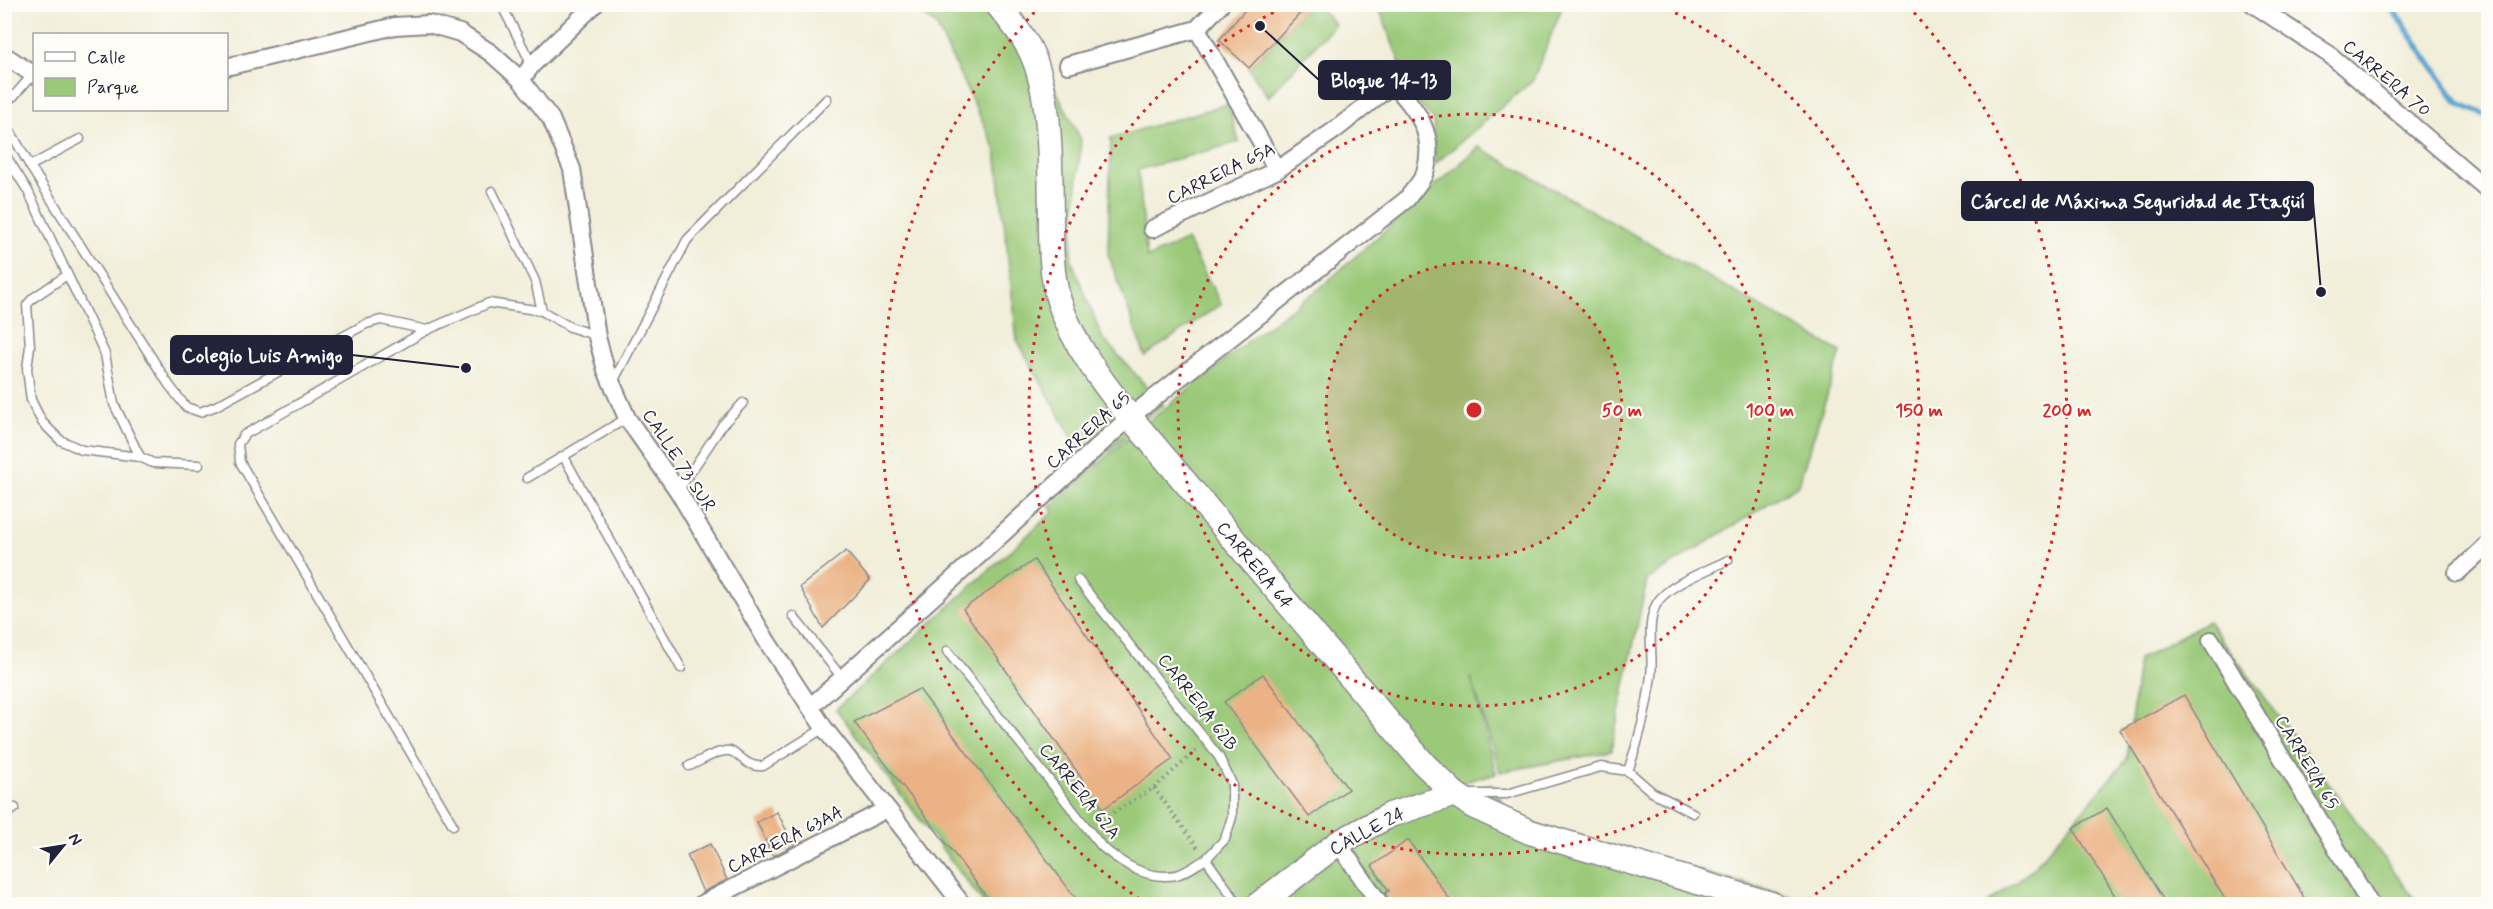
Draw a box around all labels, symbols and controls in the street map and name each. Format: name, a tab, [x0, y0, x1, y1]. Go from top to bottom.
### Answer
legend	[33, 33, 228, 111]
street label: CARRERA 70	[2337, 35, 2435, 123]
text: Calle	[87, 46, 126, 70]
callout: Bloque 14-13	[1319, 61, 1450, 99]
text: Bloque 14-13	[1331, 68, 1438, 95]
text: Parque	[87, 76, 139, 100]
street label: CARRERA 65A	[1163, 137, 1280, 210]
callout: Cárcel de Máxima Seguridad de Itagüí	[1962, 182, 2313, 220]
text: Cárcel de Máxima Seguridad de Itagüí	[1971, 189, 2305, 218]
callout: Colegio Luis Amigo	[171, 336, 352, 374]
text: Colegio Luis Amigo	[182, 343, 343, 372]
street label: CARRERA 65	[1041, 386, 1136, 475]
text: 50 m	[1602, 399, 1642, 423]
text: 100 m	[1746, 399, 1794, 423]
text: 150 m	[1895, 399, 1943, 423]
text: 200 m	[2042, 399, 2092, 423]
centre of rings	[1464, 400, 1484, 420]
street label: CALLE 73 SUR	[636, 405, 720, 516]
street label: CARRERA 64	[1211, 517, 1298, 614]
street label: CARRERA 62B	[1152, 649, 1243, 756]
street label: CARRERA 65	[2269, 711, 2344, 814]
street label: CARRERA 62A	[1033, 738, 1125, 845]
street label: CARRERA 63AA	[723, 800, 847, 879]
street label: CALLE 24	[1326, 802, 1409, 862]
north arrow	[33, 816, 93, 876]
text: N	[63, 829, 86, 849]

